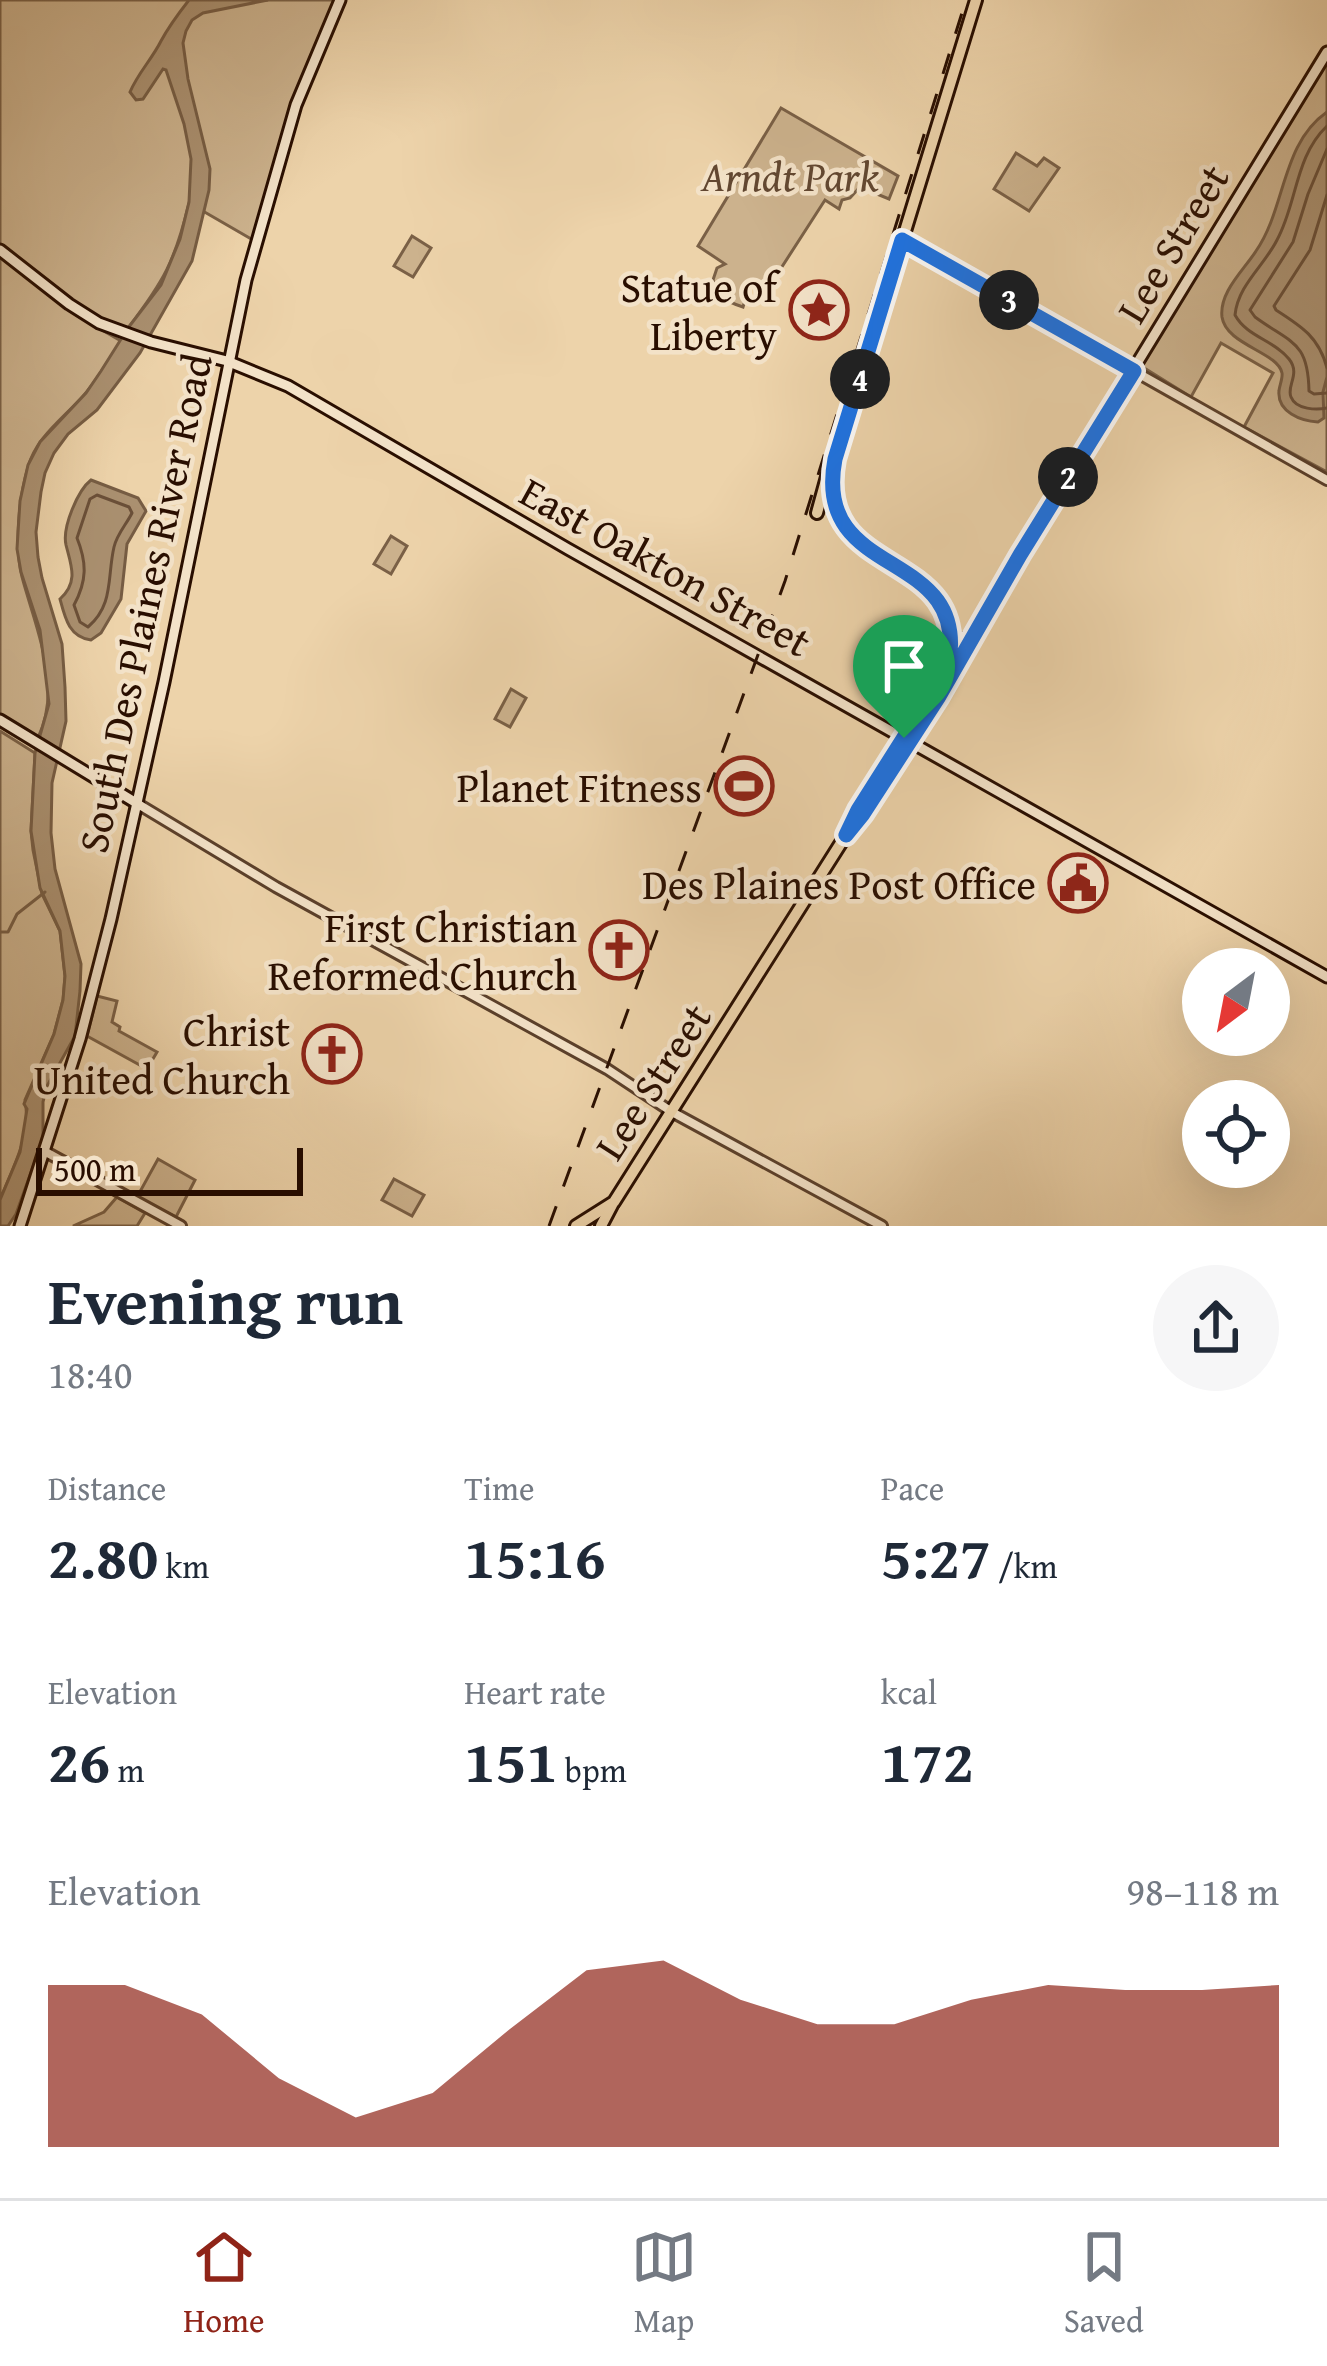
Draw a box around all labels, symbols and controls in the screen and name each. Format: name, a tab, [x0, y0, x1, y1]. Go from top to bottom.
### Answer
park label: Arndt Park	[700, 145, 879, 206]
street label: Lee Street	[1101, 152, 1243, 334]
place label: Statue of Liberty	[620, 256, 782, 365]
pin: 3	[979, 270, 1039, 330]
text: 3	[1000, 276, 1018, 324]
place icon: Statue of Liberty	[788, 279, 850, 341]
street label: South Des Plaines River Road	[61, 347, 227, 858]
pin: 4	[830, 349, 890, 409]
text: 4	[851, 355, 869, 403]
pin: 2	[1038, 447, 1098, 507]
text: 2	[1059, 453, 1077, 501]
street label: East Oakton Street	[510, 461, 823, 671]
pin	[853, 615, 955, 738]
icon: arrive	[871, 633, 937, 699]
sports icon: Planet Fitness	[713, 755, 775, 817]
place label: Planet Fitness	[457, 756, 702, 817]
public building icon: Des Plaines Post Office	[1047, 852, 1109, 914]
place label: Des Plaines Post Office	[642, 853, 1036, 914]
place label: First Christian Reformed Church	[268, 896, 577, 1005]
church icon: First Christian Reformed Church	[588, 919, 650, 981]
north arrow	[1182, 948, 1290, 1056]
map controls	[1182, 948, 1290, 1188]
street label: Lee Street	[579, 991, 725, 1171]
place label: Christ United Church	[33, 1000, 290, 1109]
church icon: Christ United Church	[301, 1023, 363, 1085]
button: locate	[1182, 1080, 1290, 1188]
scale bar	[36, 1142, 303, 1195]
text: 500 m	[54, 1145, 136, 1193]
text: Evening run	[48, 1251, 403, 1348]
button: share	[1153, 1265, 1279, 1391]
text: 18:40	[48, 1345, 133, 1402]
text: Distance	[48, 1464, 166, 1512]
text: Time	[464, 1464, 535, 1512]
text: Pace	[881, 1464, 944, 1512]
text: 2.80	[48, 1512, 158, 1600]
text: 15:16	[464, 1512, 606, 1600]
text: 5:27	[881, 1512, 991, 1600]
text: km	[158, 1542, 209, 1590]
text: /km	[991, 1542, 1057, 1590]
text: Elevation	[48, 1668, 177, 1716]
text: Heart rate	[464, 1668, 606, 1716]
text: kcal	[881, 1668, 937, 1716]
text: 26	[48, 1716, 110, 1804]
text: 151	[464, 1716, 558, 1804]
text: 172	[881, 1716, 974, 1804]
text: m	[110, 1746, 144, 1794]
text: bpm	[558, 1746, 627, 1794]
text: Elevation	[48, 1862, 201, 1919]
text: 98–118 m	[1126, 1862, 1279, 1919]
tab: Home	[183, 2224, 264, 2344]
tab: Map	[631, 2224, 697, 2344]
tab: Saved	[1064, 2224, 1144, 2344]

